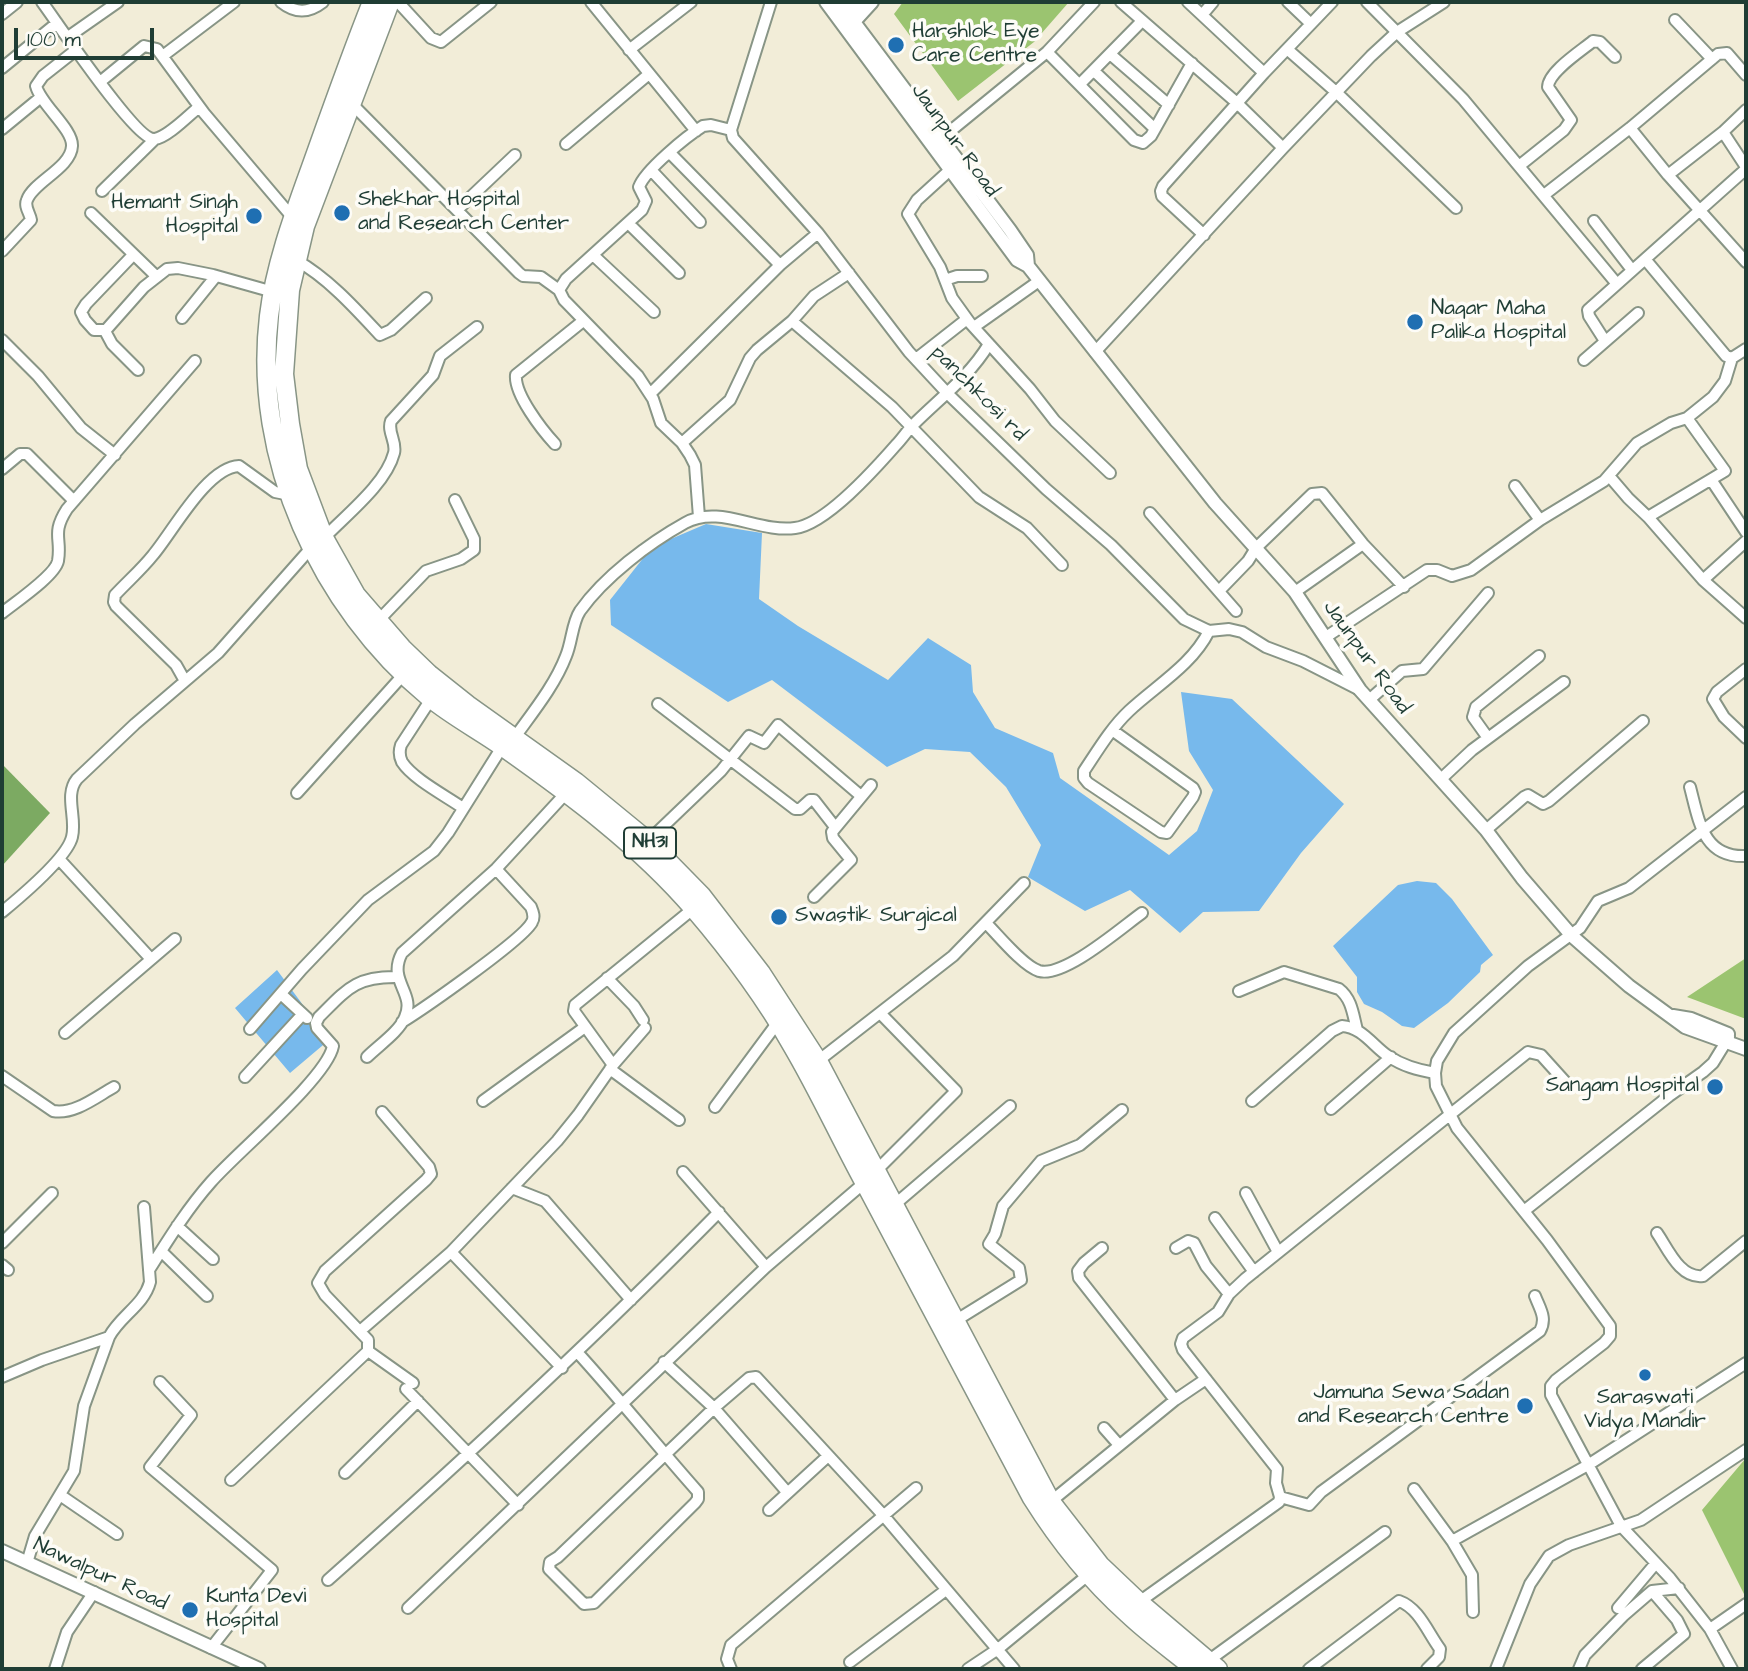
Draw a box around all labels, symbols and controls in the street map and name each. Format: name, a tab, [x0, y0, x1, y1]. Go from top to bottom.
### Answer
scale bar	[18, 14, 158, 58]
place label: Harshlok Eye Care Centre	[912, 20, 1040, 70]
text: 100 m	[27, 25, 81, 54]
marker: Harshlok Eye Care Centre	[886, 35, 906, 55]
street label: Jaunpur Road	[905, 80, 1003, 202]
place label: Shekhar Hospital and Research Center	[358, 188, 569, 238]
place label: Hemant Singh Hospital	[111, 191, 238, 241]
marker: Shekhar Hospital and Research Center	[332, 203, 352, 223]
marker: Hemant Singh Hospital	[244, 206, 264, 226]
place label: Nagar Maha Palika Hospital	[1431, 297, 1566, 347]
marker: Nagar Maha Palika Hospital	[1405, 312, 1425, 332]
street label: panchkosi rd	[925, 341, 1031, 447]
street label: Jaunpur Road	[1317, 597, 1415, 719]
road number: NH31	[624, 828, 676, 858]
place label: Swastik Surgical	[795, 904, 957, 930]
marker: Swastik Surgical	[769, 907, 789, 927]
place label: Sangam Hospital	[1546, 1074, 1699, 1100]
marker: Sangam Hospital	[1705, 1077, 1725, 1097]
marker: Saraswati Vidya Mandir	[1637, 1367, 1653, 1383]
place label: Jamuna Sewa Sadan and Research Centre	[1298, 1381, 1509, 1431]
place label: Saraswati Vidya Mandir	[1584, 1386, 1706, 1436]
marker: Jamuna Sewa Sadan and Research Centre	[1515, 1396, 1535, 1416]
street label: Nawalpur Road	[29, 1533, 171, 1617]
place label: Kunta Devi Hospital	[206, 1585, 307, 1635]
marker: Kunta Devi Hospital	[180, 1600, 200, 1620]

